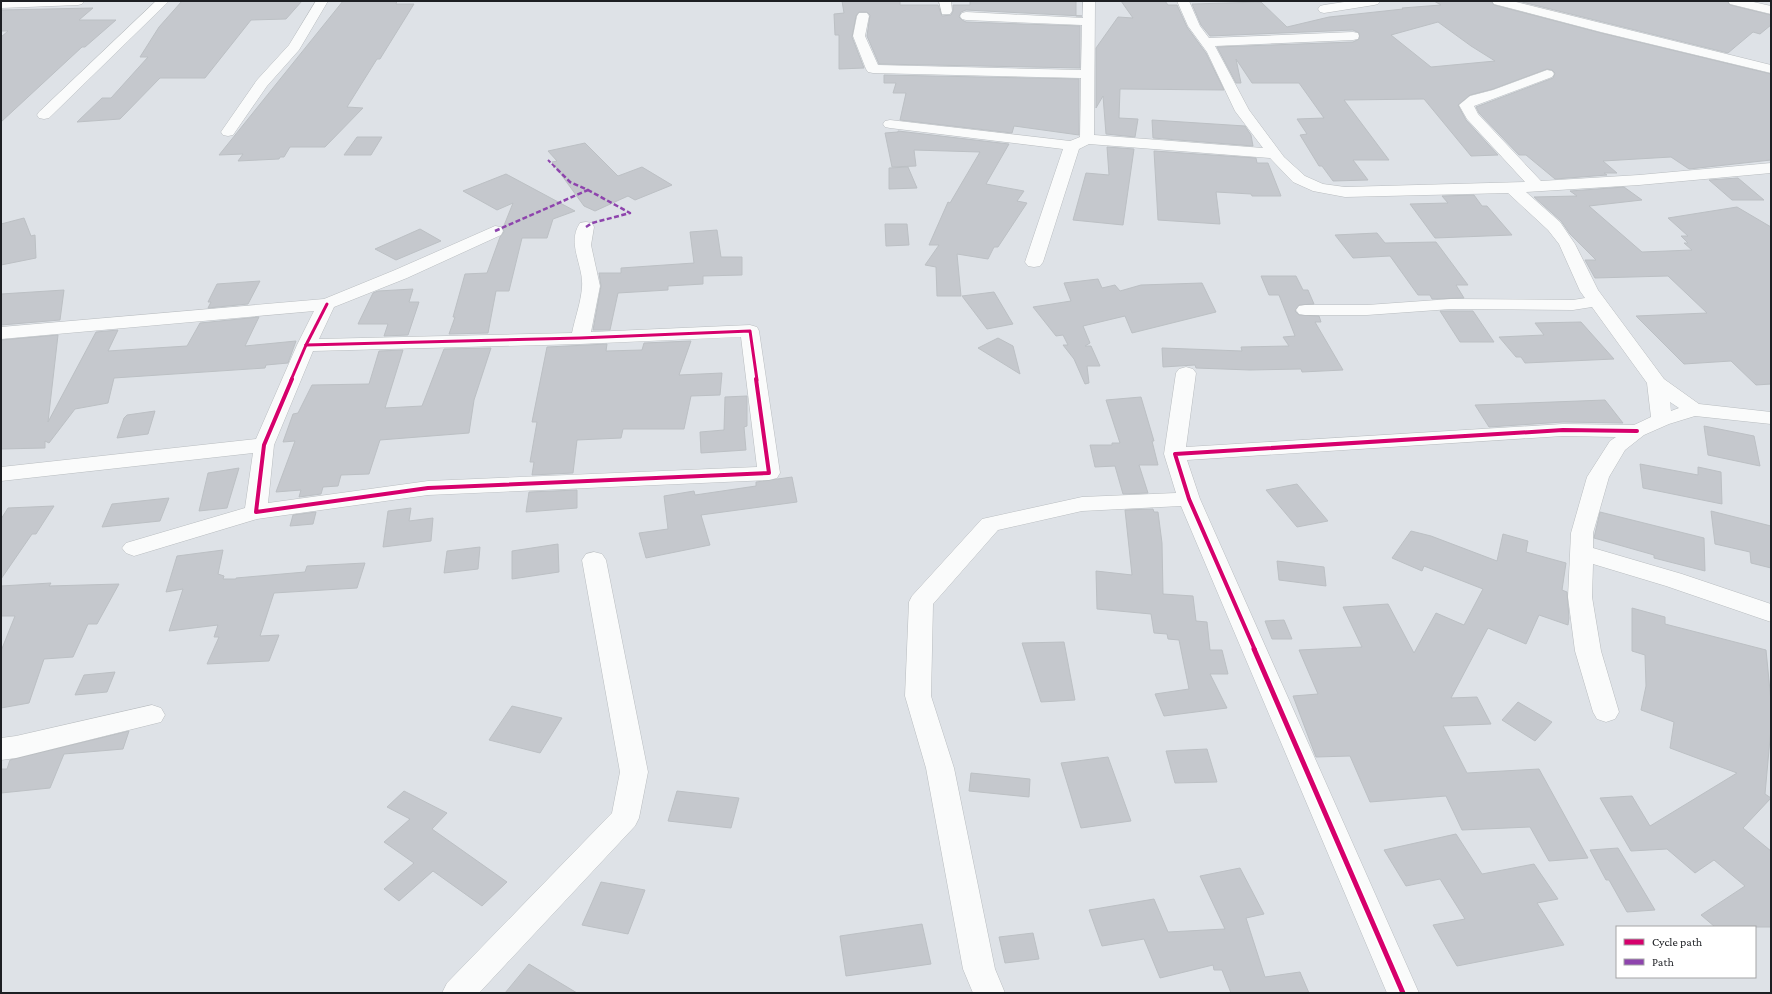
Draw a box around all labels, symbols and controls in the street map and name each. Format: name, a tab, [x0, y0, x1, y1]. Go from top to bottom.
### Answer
legend	[1616, 926, 1756, 978]
text: Cycle path	[1652, 935, 1703, 949]
text: Path	[1652, 955, 1674, 969]

